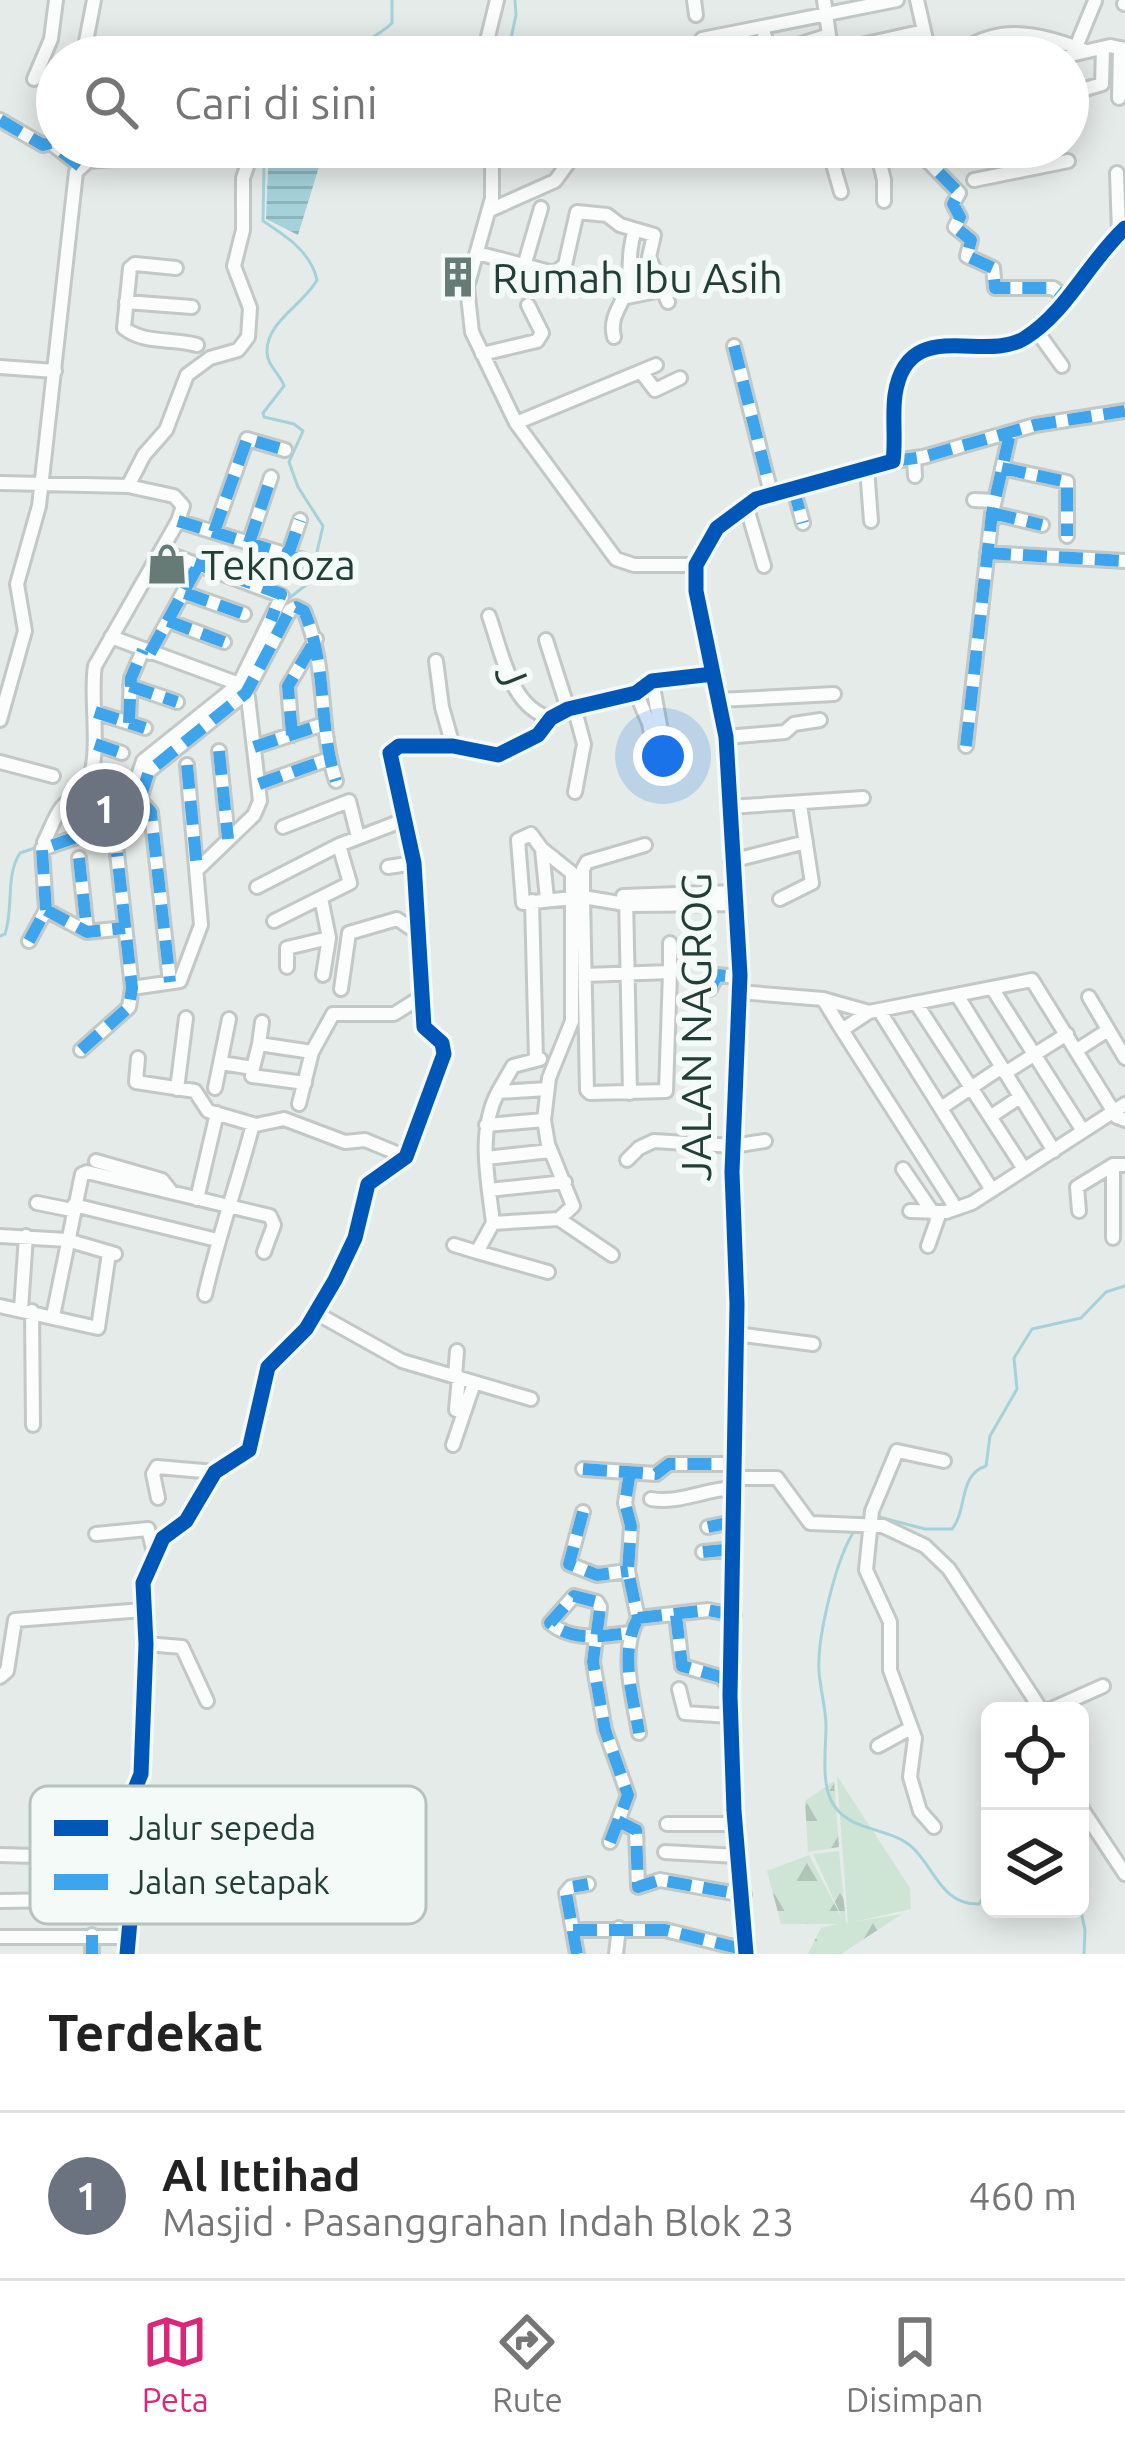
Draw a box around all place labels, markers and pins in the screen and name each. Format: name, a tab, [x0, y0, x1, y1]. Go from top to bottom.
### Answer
building icon: Rumah Ibu Asih	[435, 254, 481, 300]
place label: Rumah Ibu Asih	[492, 254, 783, 301]
shop icon: Teknoza	[144, 541, 190, 587]
place label: Teknoza	[201, 541, 356, 588]
pin: 1	[66, 763, 144, 853]

